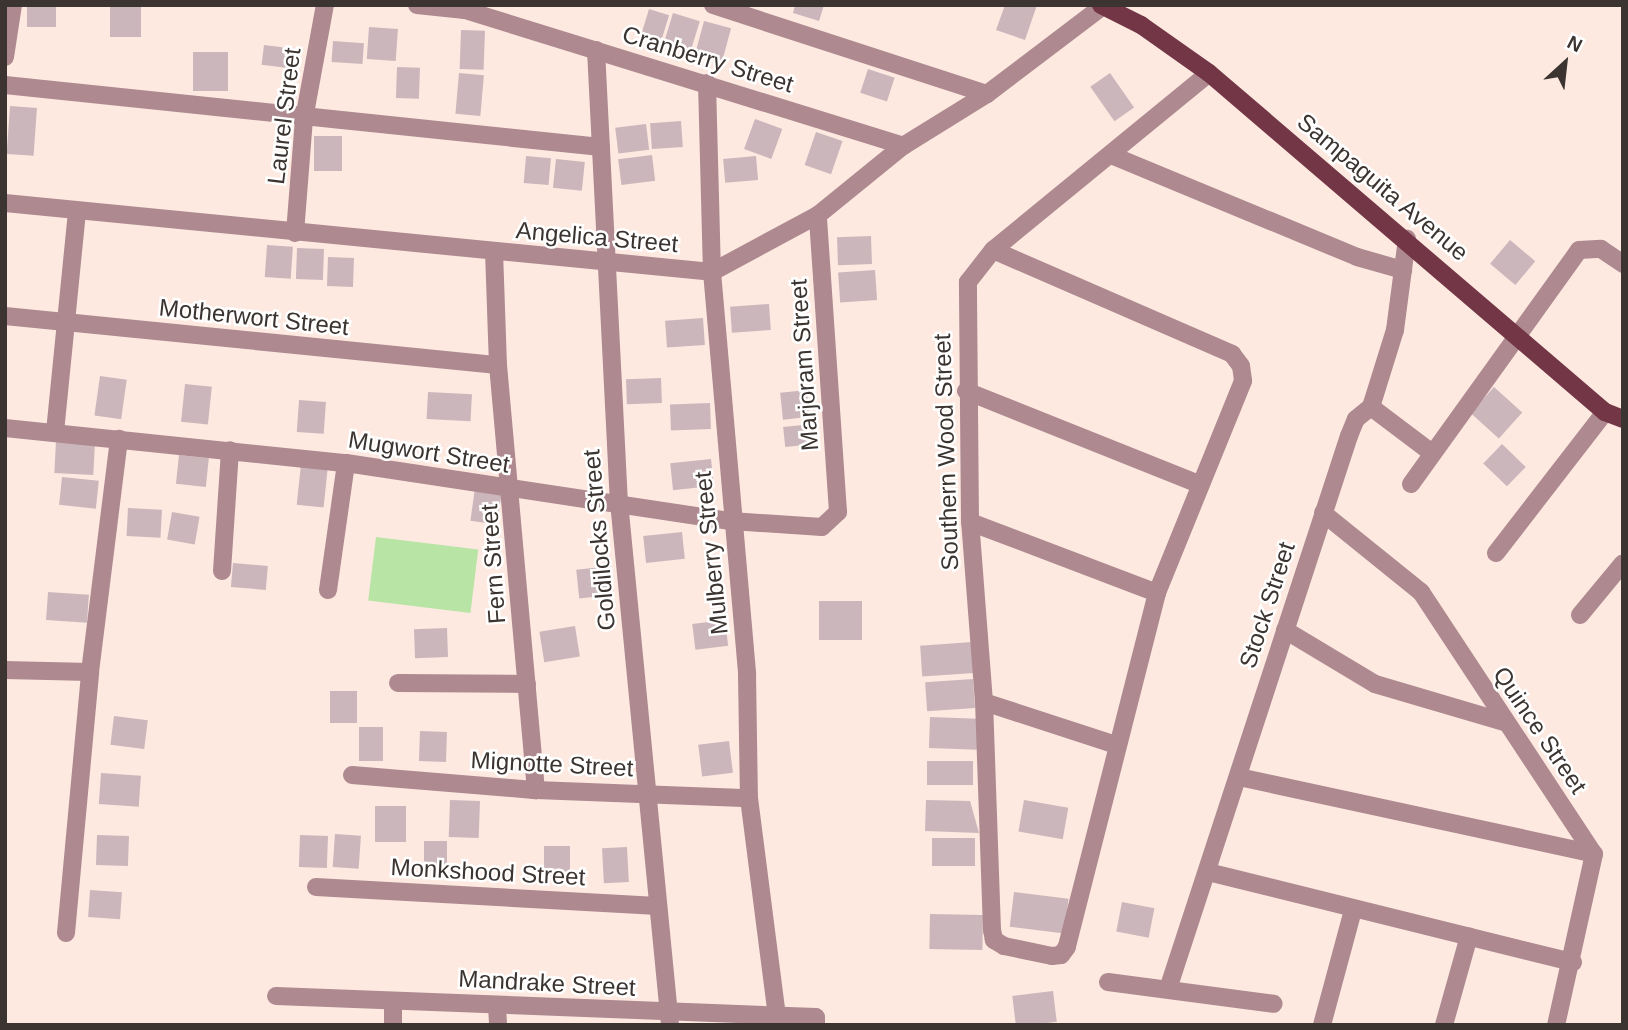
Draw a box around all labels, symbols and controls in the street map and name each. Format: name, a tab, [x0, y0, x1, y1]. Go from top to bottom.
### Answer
street label: Cranberry Street	[619, 19, 797, 99]
north arrow	[1530, 28, 1600, 98]
text: N	[1564, 31, 1586, 56]
street label: Laurel Street	[261, 46, 307, 186]
street label: Sampaguita Avenue	[1291, 107, 1475, 267]
street label: Angelica Street	[515, 216, 679, 258]
street label: Marjoram Street	[784, 278, 824, 452]
street label: Motherwort Street	[158, 293, 350, 341]
street label: Southern Wood Street	[927, 333, 965, 571]
street label: Mugwort Street	[346, 425, 512, 479]
street label: Goldilocks Street	[577, 448, 621, 632]
street label: Mulberry Street	[688, 470, 734, 636]
street label: Fern Street	[474, 503, 512, 625]
street label: Stock Street	[1233, 538, 1301, 672]
street label: Quince Street	[1487, 661, 1593, 799]
street label: Mignotte Street	[470, 745, 634, 783]
street label: Monkshood Street	[390, 853, 586, 891]
street label: Mandrake Street	[458, 964, 636, 1002]

